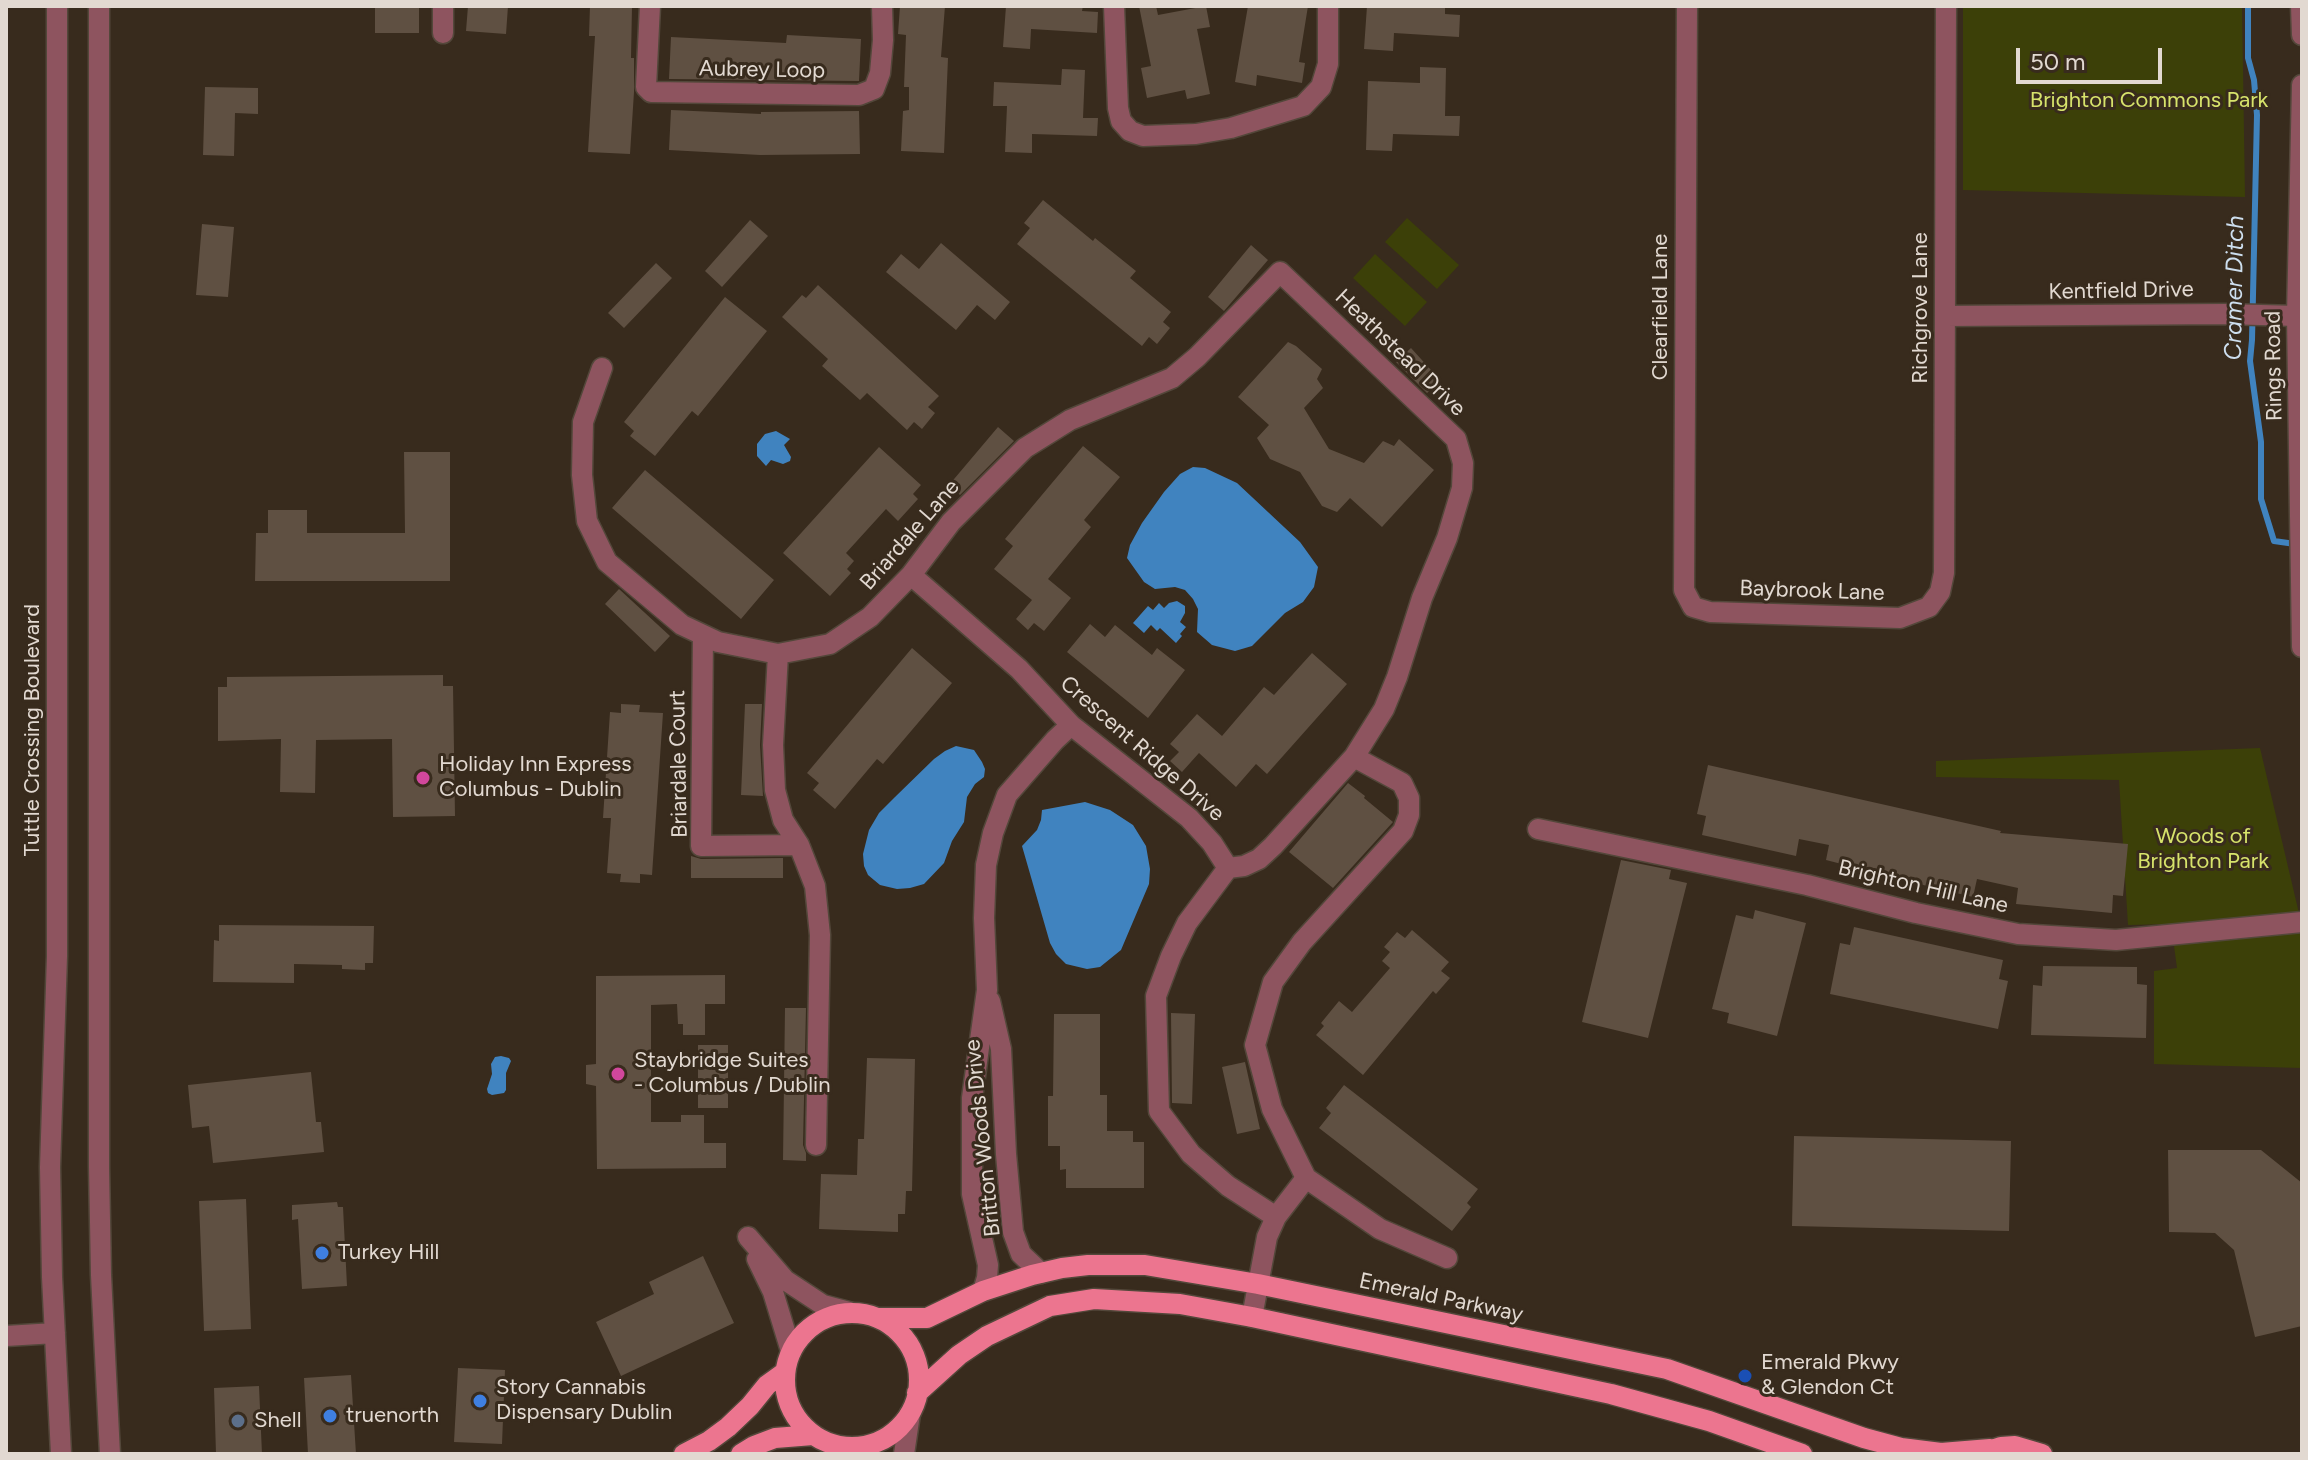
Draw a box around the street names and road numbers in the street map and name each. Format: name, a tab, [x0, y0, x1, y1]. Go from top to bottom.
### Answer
street label: Aubrey Loop	[699, 56, 825, 84]
street label: Richgrove Lane	[1908, 232, 1934, 384]
street label: Clearfield Lane	[1648, 234, 1674, 380]
street label: Kentfield Drive	[2048, 277, 2194, 305]
street label: Heathstead Drive	[1329, 284, 1471, 422]
street label: Rings Road	[2260, 311, 2288, 421]
street label: Briardale Lane	[855, 474, 965, 596]
street label: Baybrook Lane	[1739, 575, 1885, 607]
street label: Tuttle Crossing Boulevard	[20, 604, 46, 856]
street label: Crescent Ridge Drive	[1055, 671, 1229, 827]
street label: Briardale Court	[665, 690, 693, 838]
street label: Brighton Hill Lane	[1835, 855, 2011, 919]
street label: Britton Woods Drive	[960, 1038, 1006, 1238]
street label: Emerald Parkway	[1357, 1268, 1525, 1328]

